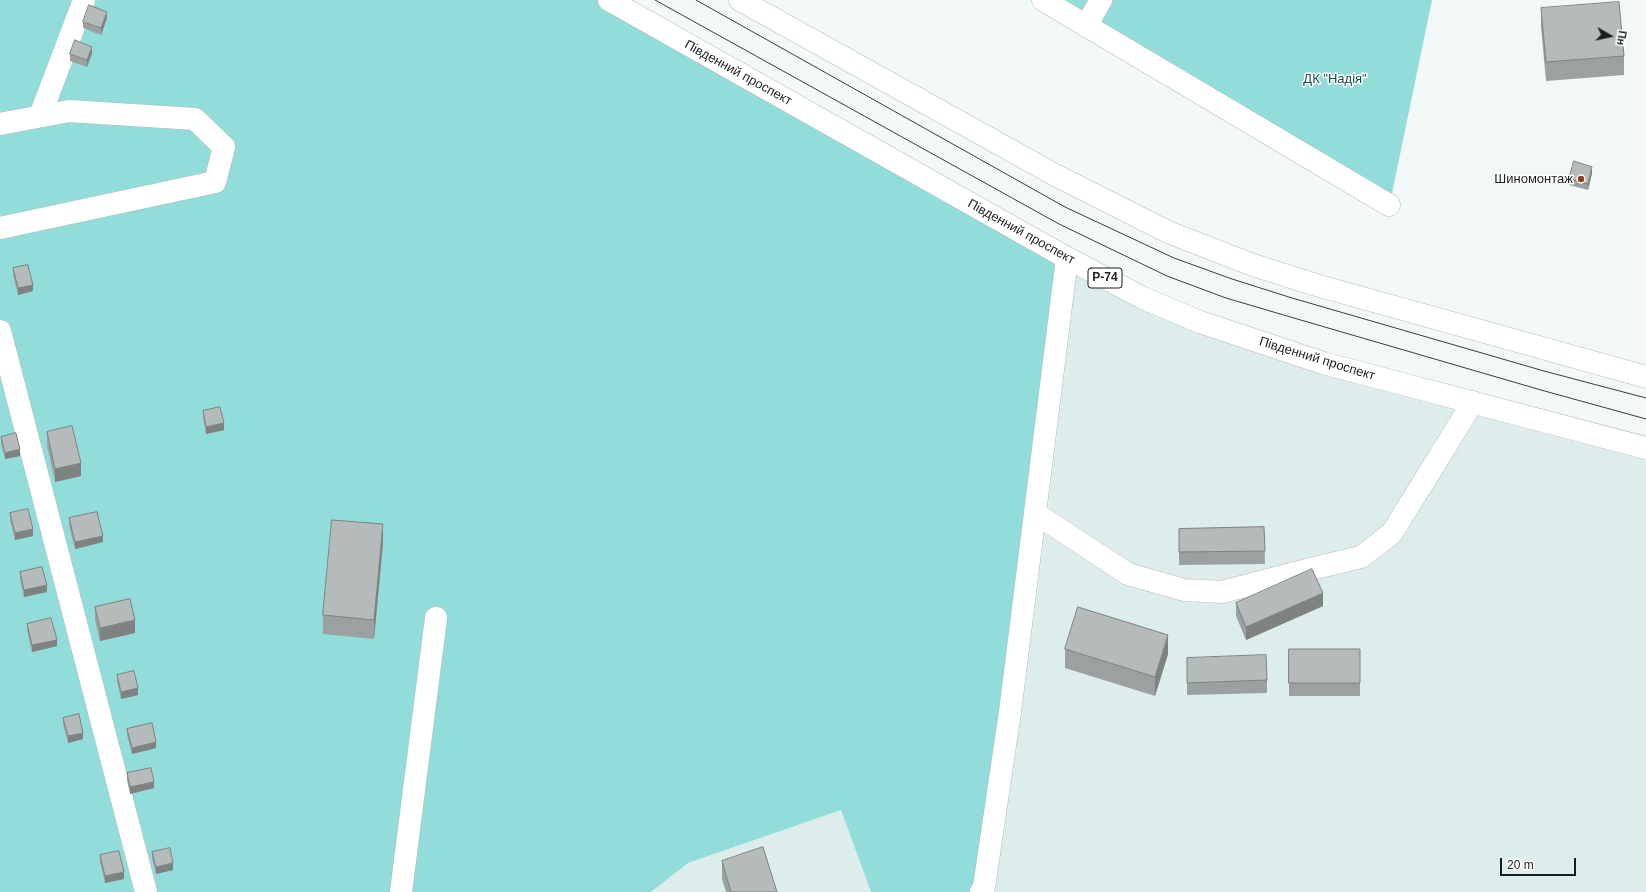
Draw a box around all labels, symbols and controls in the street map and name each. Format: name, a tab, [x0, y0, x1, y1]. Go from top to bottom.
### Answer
north arrow	[1590, 16, 1630, 56]
text: Пн	[1615, 30, 1629, 46]
street label: Південний проспект	[682, 37, 794, 109]
park label: ДК "Надія"	[1303, 71, 1367, 87]
place label: Шиномонтаж	[1494, 171, 1573, 187]
marker: Шиномонтаж	[1576, 174, 1586, 184]
street label: Південний проспект	[965, 196, 1077, 268]
road number: Р-74	[1088, 268, 1122, 288]
street label: Південний проспект	[1257, 334, 1377, 384]
scale bar	[1502, 850, 1578, 876]
text: 20 m	[1507, 858, 1534, 872]

